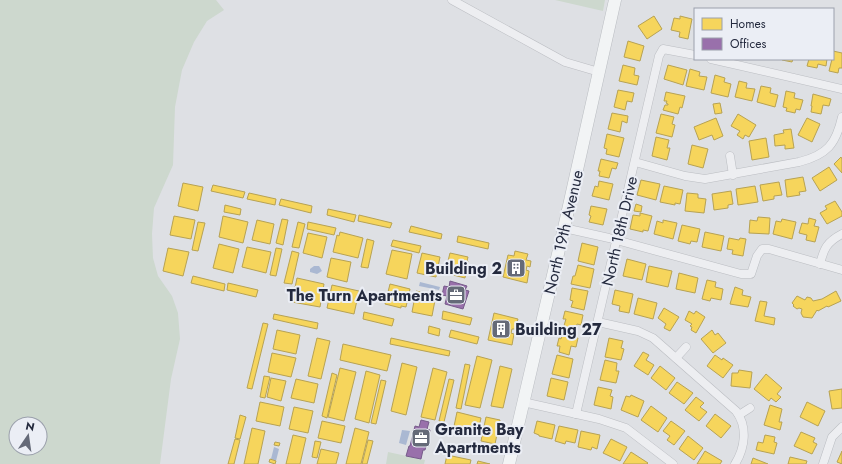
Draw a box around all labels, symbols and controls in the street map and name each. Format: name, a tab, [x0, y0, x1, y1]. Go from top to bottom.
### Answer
legend	[694, 8, 834, 60]
text: Homes	[730, 15, 766, 33]
text: Offices	[730, 35, 766, 53]
street label: North 19th Avenue	[538, 168, 589, 297]
street label: North 18th Drive	[596, 174, 643, 288]
place label: Building 2	[425, 257, 502, 280]
building icon: Building 2	[505, 257, 527, 279]
place label: The Turn Apartments	[287, 284, 442, 307]
office icon: The Turn Apartments	[445, 284, 467, 306]
building icon: Building 27	[490, 318, 512, 340]
place label: Building 27	[515, 318, 602, 341]
north arrow	[8, 416, 48, 456]
text: N	[24, 417, 36, 435]
place label: Granite Bay Apartments	[434, 418, 524, 459]
office icon: Granite Bay Apartments	[410, 427, 432, 449]

